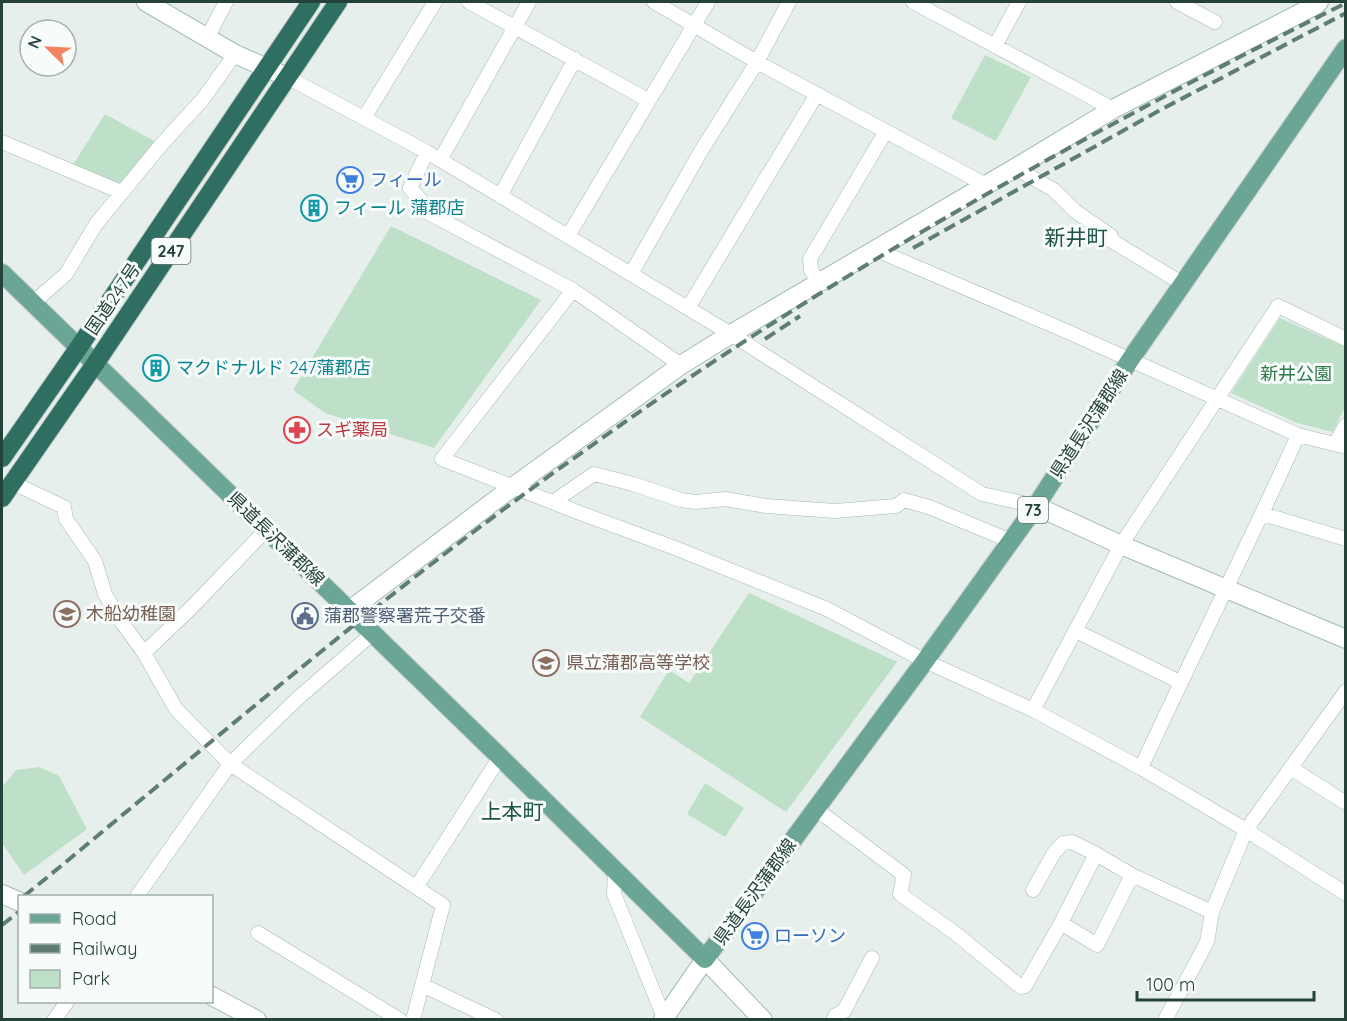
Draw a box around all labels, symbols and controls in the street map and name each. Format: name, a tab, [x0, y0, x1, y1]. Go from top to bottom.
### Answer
north arrow	[18, 18, 78, 78]
text: N	[23, 32, 46, 51]
supermarket icon: フィール	[335, 165, 365, 195]
place label: フィール	[370, 168, 442, 191]
building icon: フィール 蒲郡店	[299, 193, 329, 223]
place label: フィール 蒲郡店	[334, 196, 465, 219]
district label: 新井町	[1045, 224, 1108, 250]
road number: 247	[152, 238, 190, 264]
street label: 国道247号	[80, 258, 145, 339]
building icon: マクドナルド 247蒲郡店	[141, 353, 171, 383]
place label: マクドナルド 247蒲郡店	[176, 356, 371, 379]
park label: 新井公園	[1260, 362, 1332, 385]
street label: 県道長沢蒲郡線	[1045, 365, 1133, 483]
pharmacy icon: スギ薬局	[282, 415, 312, 445]
place label: スギ薬局	[316, 418, 388, 441]
street label: 県道長沢蒲郡線	[223, 487, 330, 591]
road number: 73	[1018, 497, 1048, 523]
school or university icon: 木船幼稚園	[52, 599, 82, 629]
public building icon: 蒲郡警察署荒子交番	[290, 601, 320, 631]
place label: 木船幼稚園	[86, 602, 176, 625]
place label: 蒲郡警察署荒子交番	[324, 604, 486, 627]
school or university icon: 県立蒲郡高等学校	[531, 648, 561, 678]
place label: 県立蒲郡高等学校	[566, 651, 710, 674]
district label: 上本町	[481, 798, 544, 824]
street label: 県道長沢蒲郡線	[708, 834, 801, 949]
legend	[18, 895, 213, 1003]
text: Road	[72, 907, 117, 930]
supermarket icon: ローソン	[740, 921, 770, 951]
place label: ローソン	[774, 924, 846, 947]
text: Railway	[72, 937, 138, 960]
scale bar	[1137, 964, 1314, 1002]
text: Park	[72, 967, 110, 990]
text: 100 m	[1146, 973, 1195, 996]

